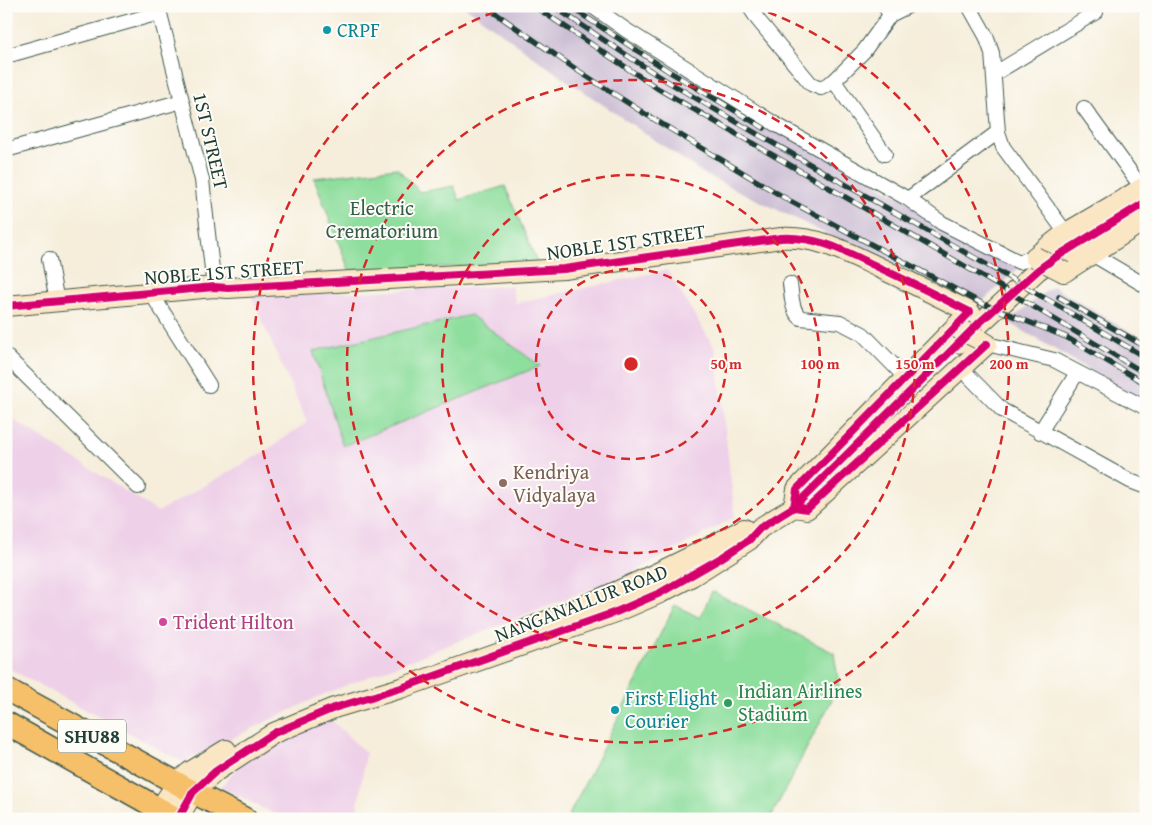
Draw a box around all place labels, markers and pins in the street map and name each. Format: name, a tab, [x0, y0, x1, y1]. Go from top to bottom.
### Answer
place label: CRPF	[337, 15, 380, 44]
marker: CRPF	[321, 24, 333, 36]
centre of rings	[622, 355, 640, 373]
place label: Kendriya Vidyalaya	[513, 457, 596, 509]
marker: Kendriya Vidyalaya	[497, 477, 509, 489]
place label: Trident Hilton	[173, 607, 294, 636]
marker: Trident Hilton	[157, 616, 169, 628]
place label: Indian Airlines Stadium	[738, 676, 863, 728]
place label: First Flight Courier	[625, 683, 717, 735]
marker: Indian Airlines Stadium	[722, 697, 734, 709]
marker: First Flight Courier	[609, 704, 621, 716]

